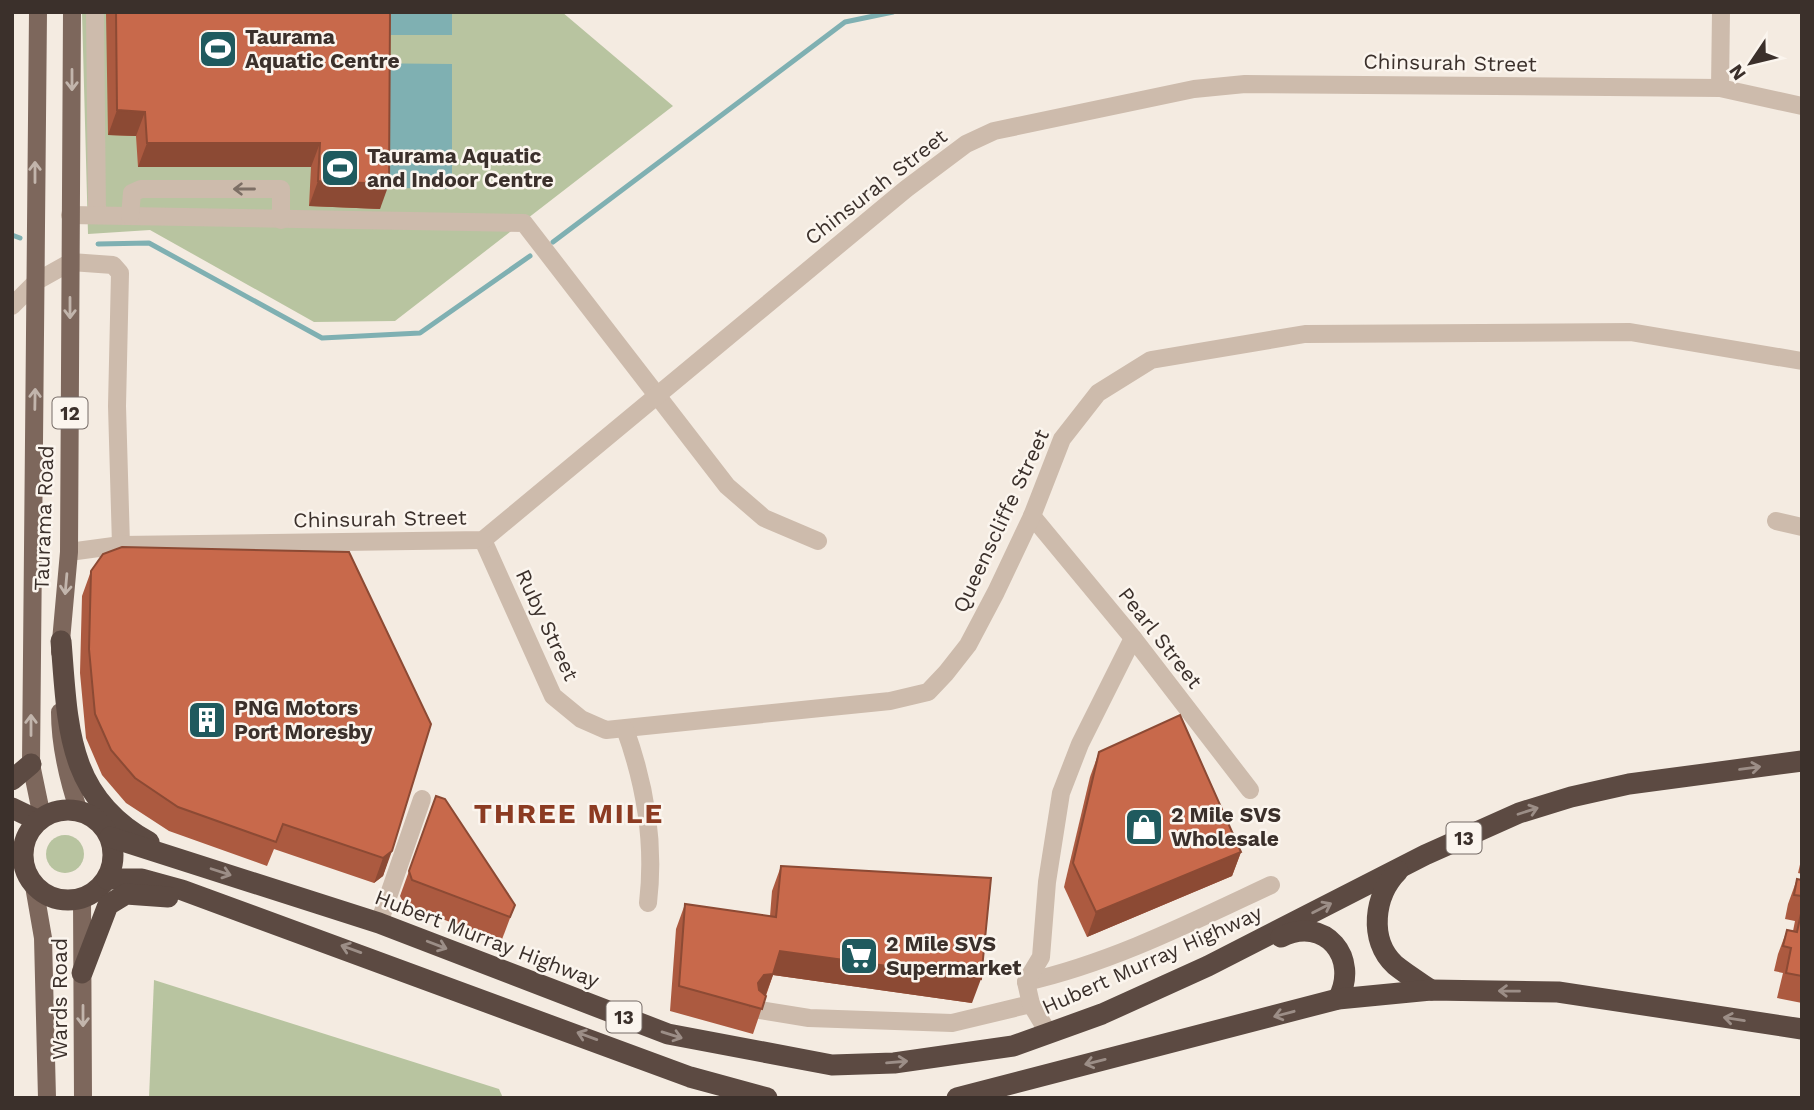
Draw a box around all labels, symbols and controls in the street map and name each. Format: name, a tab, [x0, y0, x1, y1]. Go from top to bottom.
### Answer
place label: Taurama Aquatic Centre	[245, 24, 400, 73]
sports icon: Taurama Aquatic Centre	[197, 28, 239, 70]
north arrow	[1716, 28, 1786, 98]
street label: Chinsurah Street	[1363, 48, 1537, 77]
text: N	[1724, 60, 1751, 85]
one-way arrow	[65, 69, 79, 92]
street label: Chinsurah Street	[800, 123, 952, 250]
place label: Taurama Aquatic and Indoor Centre	[367, 143, 554, 192]
sports icon: Taurama Aquatic and Indoor Centre	[319, 147, 361, 189]
one-way arrow	[29, 161, 42, 184]
one-way arrow	[232, 182, 255, 196]
one-way arrow	[63, 296, 77, 319]
one-way arrow	[28, 388, 42, 411]
road number: 12	[52, 398, 88, 428]
street label: Queenscliffe Street	[947, 425, 1054, 616]
street label: Taurama Road	[28, 445, 59, 591]
street label: Chinsurah Street	[293, 504, 467, 533]
street label: Ruby Street	[511, 565, 584, 685]
one-way arrow	[59, 572, 72, 595]
street label: Pearl Street	[1113, 582, 1208, 693]
place label: PNG Motors Port Moresby	[234, 695, 373, 744]
building icon: PNG Motors Port Moresby	[186, 699, 228, 741]
one-way arrow	[24, 714, 38, 737]
one-way arrow	[1739, 761, 1761, 774]
district label: THREE MILE	[474, 797, 664, 830]
place label: 2 Mile SVS Wholesale	[1171, 802, 1281, 851]
one-way arrow	[1516, 803, 1538, 816]
shop icon: 2 Mile SVS Wholesale	[1123, 806, 1165, 848]
road number: 13	[1446, 822, 1482, 853]
one-way arrow	[210, 867, 232, 879]
street label: Hubert Murray Highway	[372, 884, 603, 993]
street label: Hubert Murray Highway	[1038, 900, 1266, 1019]
one-way arrow	[1311, 900, 1332, 914]
place label: 2 Mile SVS Supermarket	[886, 931, 1022, 980]
supermarket icon: 2 Mile SVS Supermarket	[838, 935, 880, 977]
street label: Wards Road	[47, 938, 72, 1060]
one-way arrow	[425, 939, 447, 952]
one-way arrow	[340, 942, 362, 955]
one-way arrow	[1498, 984, 1521, 998]
road number: 13	[606, 1001, 642, 1032]
one-way arrow	[76, 1004, 89, 1027]
one-way arrow	[1273, 1008, 1295, 1021]
one-way arrow	[1723, 1012, 1746, 1025]
one-way arrow	[577, 1029, 599, 1042]
one-way arrow	[661, 1029, 683, 1042]
one-way arrow	[885, 1056, 907, 1069]
one-way arrow	[1084, 1056, 1107, 1069]

